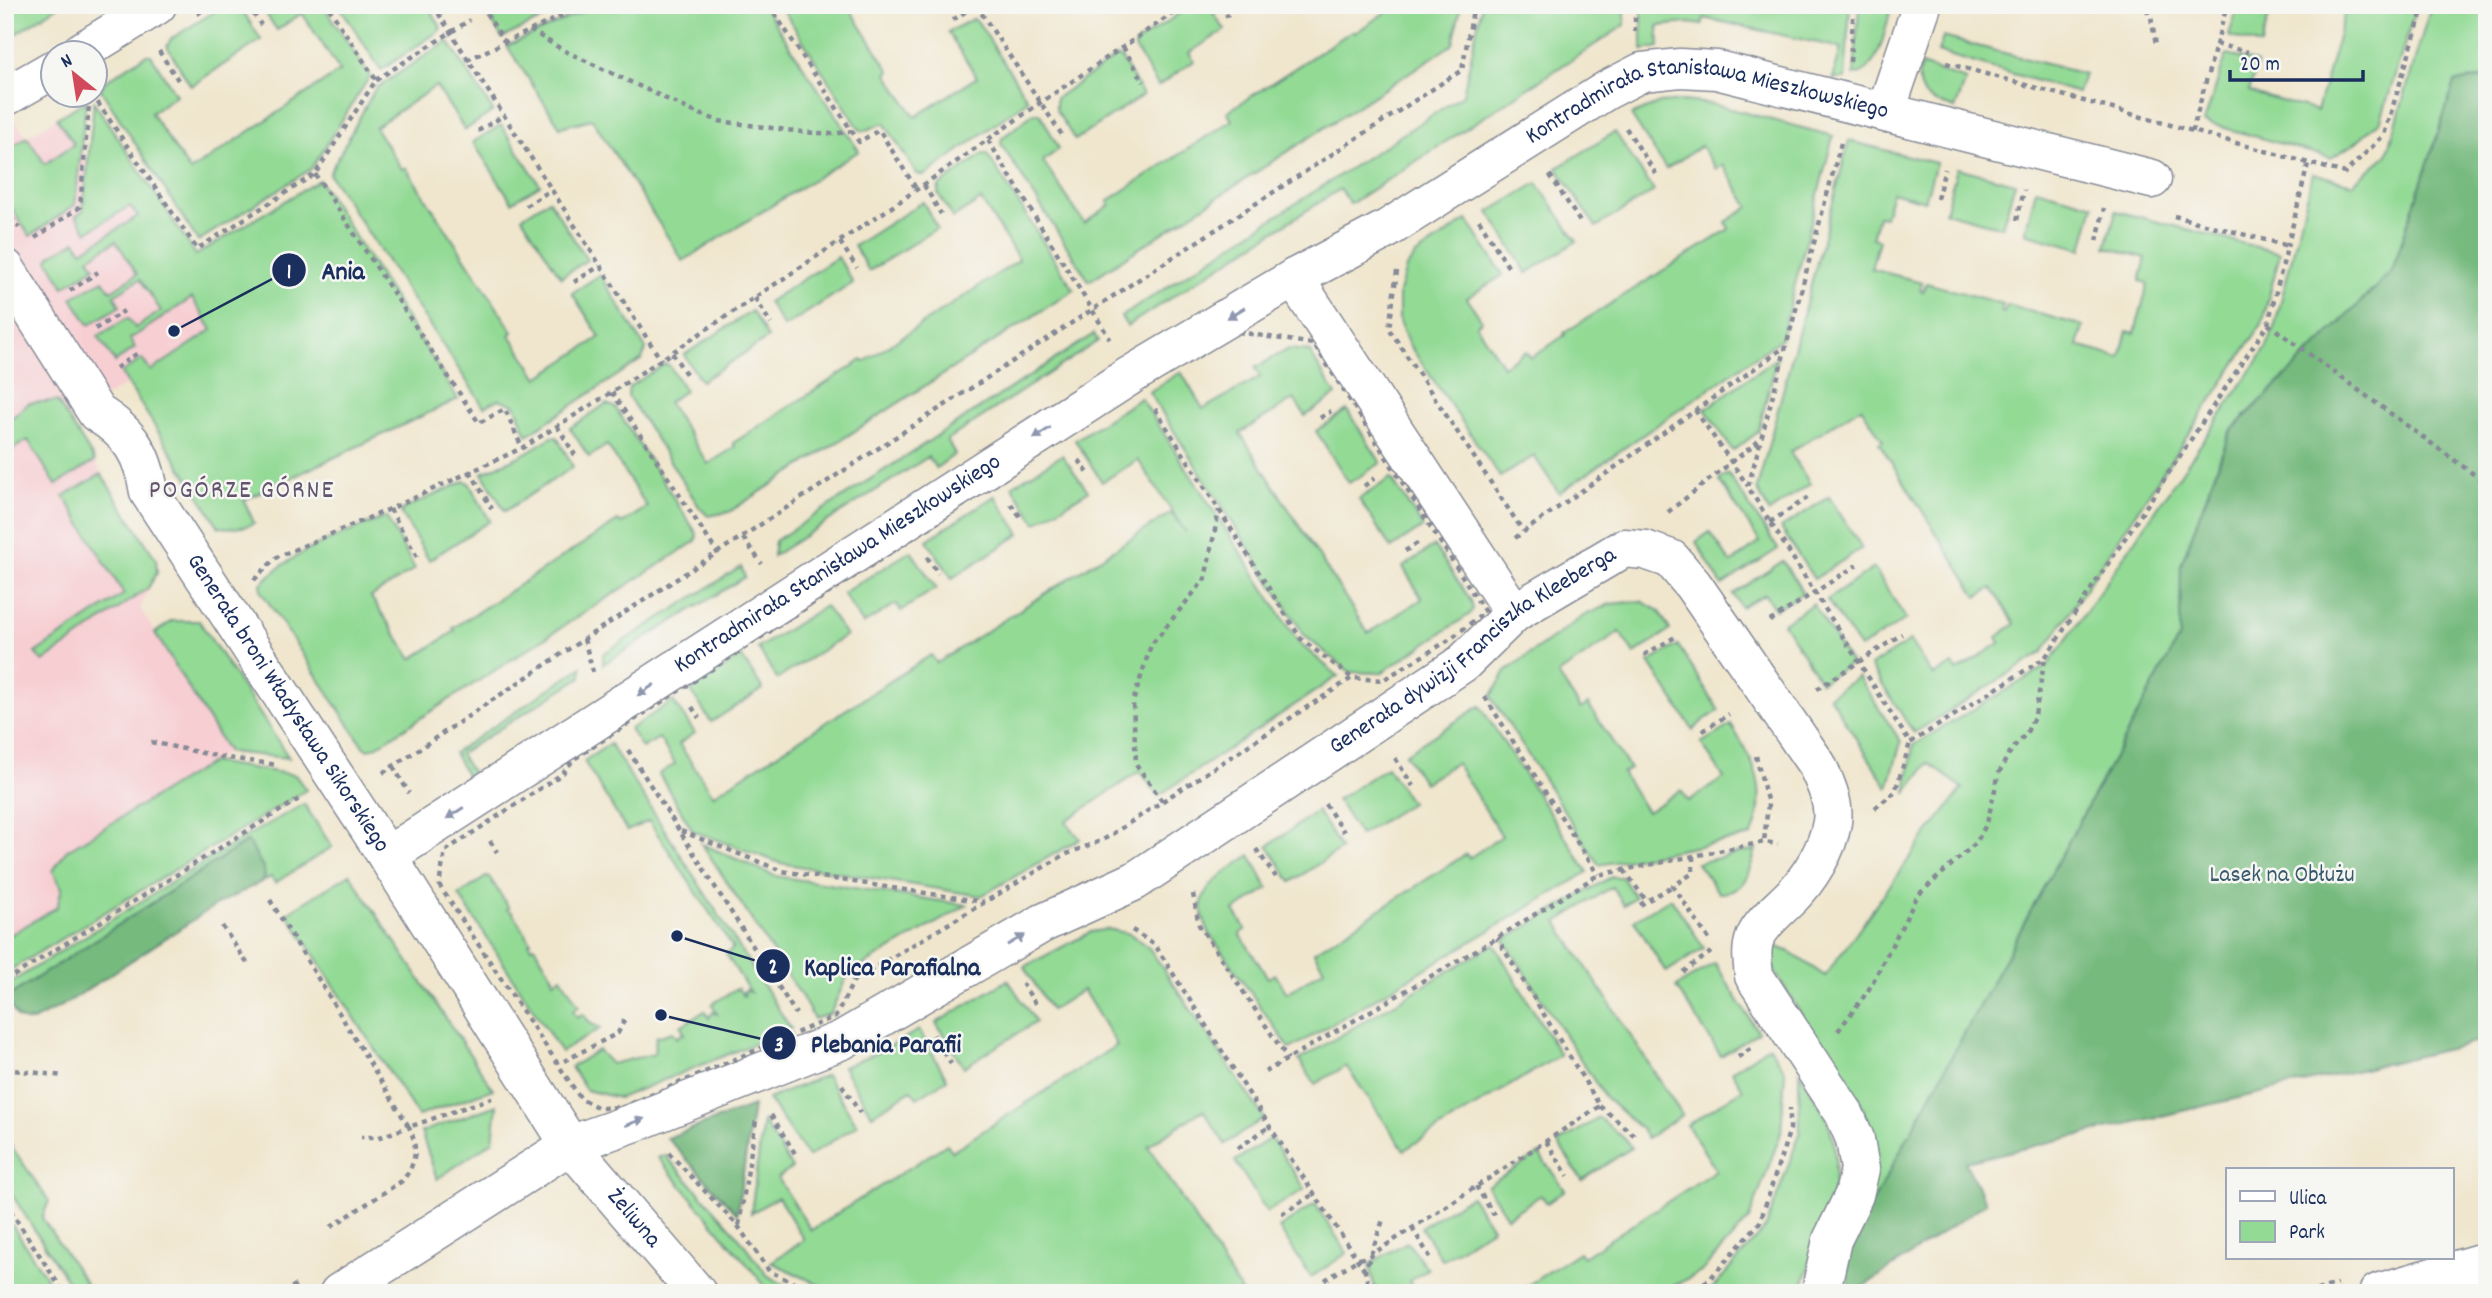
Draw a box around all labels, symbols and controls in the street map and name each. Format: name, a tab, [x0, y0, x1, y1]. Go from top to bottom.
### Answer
north arrow	[38, 38, 108, 108]
scale bar	[2230, 38, 2362, 82]
text: N	[56, 48, 78, 76]
street label: Kontradmirała Stanisława Mieszkowskiego	[1520, 51, 1892, 154]
text: 20 m	[2240, 51, 2280, 81]
callout: Ania	[272, 247, 378, 294]
text: Ania	[321, 255, 365, 292]
text: 1	[287, 259, 291, 289]
one-way arrow	[1226, 306, 1245, 319]
one-way arrow	[1033, 426, 1052, 439]
street label: Kontradmirała Stanisława Mieszkowskiego	[668, 446, 1008, 683]
district label: POGÓRZE GÓRNE	[149, 473, 335, 510]
street label: Generała dywizji Franciszka Kleeberga	[1323, 539, 1624, 764]
street label: Generała broni Władysława Sikorskiego	[177, 548, 398, 860]
one-way arrow	[636, 683, 656, 696]
one-way arrow	[445, 807, 465, 820]
park label: Lasek na Obłużu	[2210, 859, 2354, 893]
one-way arrow	[1006, 933, 1025, 946]
callout: Kaplica Parafialna	[755, 942, 994, 989]
text: Kaplica Parafialna	[804, 951, 981, 988]
text: 2	[768, 954, 778, 984]
callout: Plebania Parafii	[761, 1020, 975, 1067]
text: Plebania Parafii	[811, 1028, 961, 1065]
text: 3	[774, 1032, 784, 1062]
one-way arrow	[624, 1116, 645, 1127]
legend	[2226, 1168, 2454, 1260]
street label: Żeliwna	[598, 1181, 669, 1256]
text: Ulica	[2289, 1185, 2327, 1215]
text: Park	[2289, 1219, 2325, 1249]

